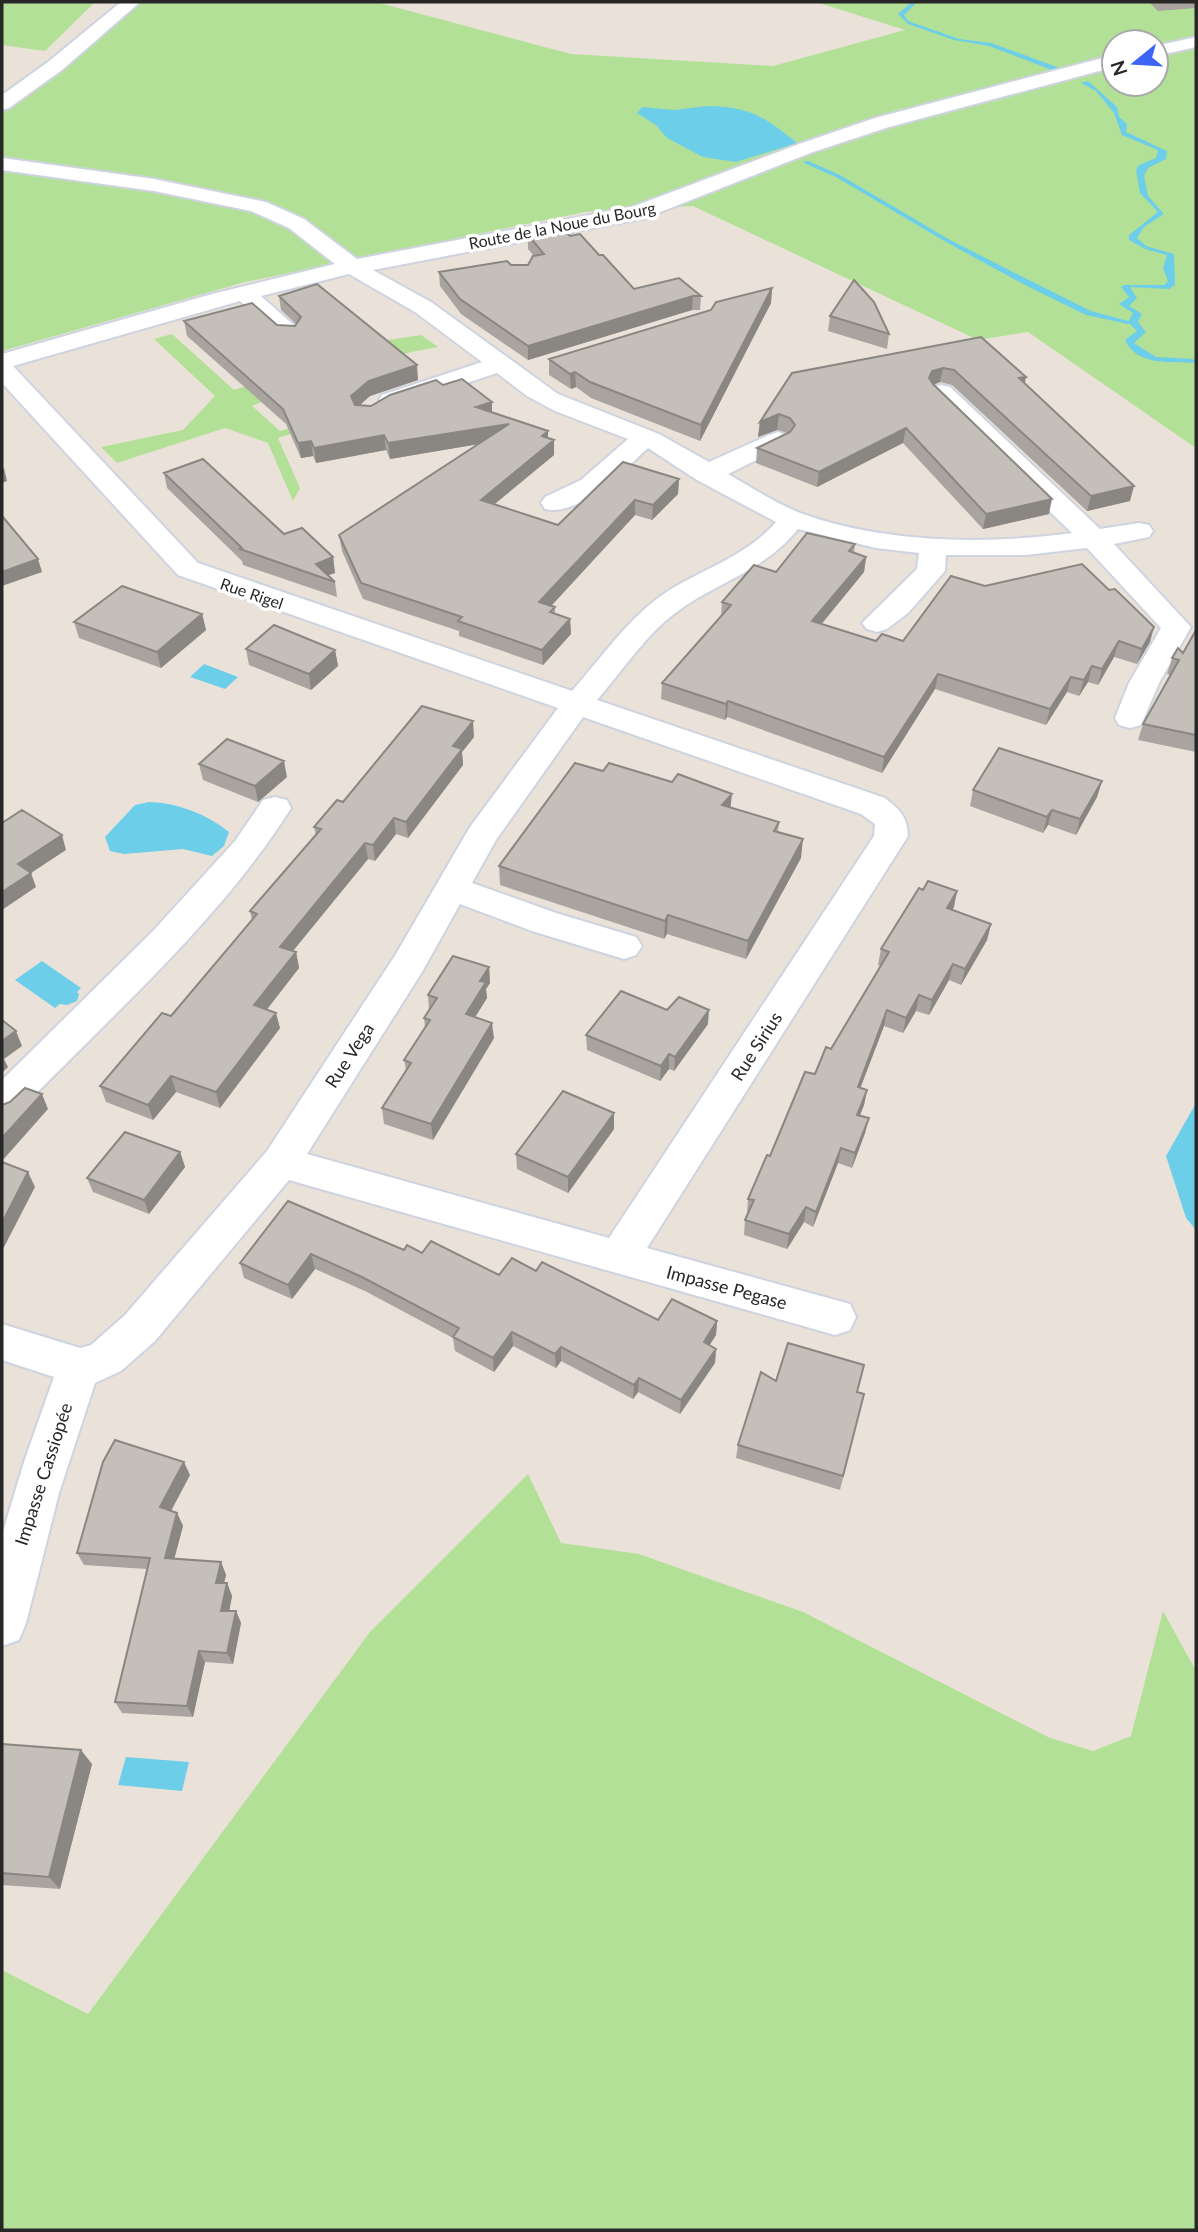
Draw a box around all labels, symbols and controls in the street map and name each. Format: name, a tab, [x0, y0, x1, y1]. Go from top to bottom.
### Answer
north arrow	[1100, 28, 1170, 98]
text: N	[1105, 58, 1132, 79]
street label: Route de la Noue du Bourg	[467, 198, 657, 252]
street label: Rue Rigel	[218, 573, 286, 613]
street label: Rue Sirius	[726, 1007, 787, 1085]
street label: Rue Vega	[320, 1018, 378, 1092]
street label: Impasse Pegase	[664, 1260, 790, 1314]
street label: Impasse Cassiopée	[10, 1400, 76, 1548]

